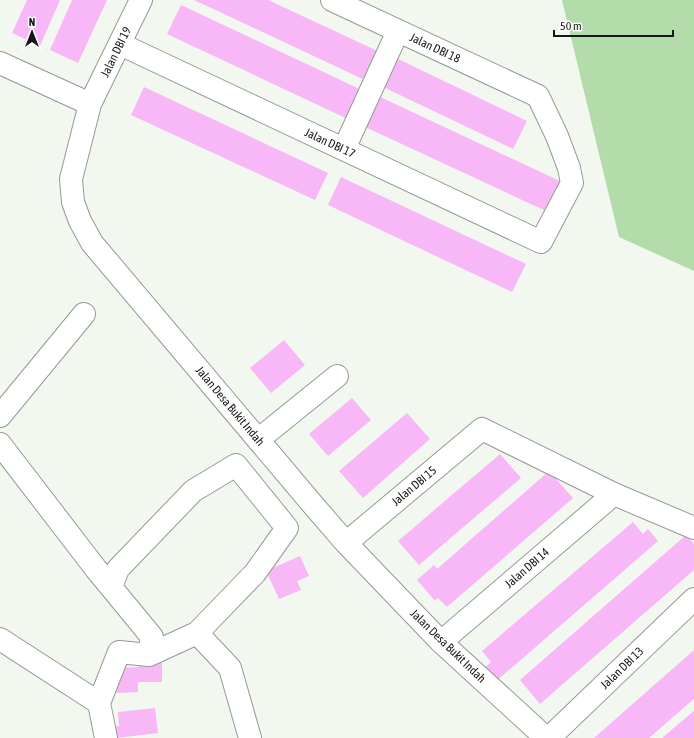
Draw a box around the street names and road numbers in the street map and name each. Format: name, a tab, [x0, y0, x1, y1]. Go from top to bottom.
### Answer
street label: Jalan DBI 19	[98, 24, 134, 79]
street label: Jalan DBI 18	[408, 30, 463, 66]
street label: Jalan DBI 17	[303, 125, 358, 161]
street label: Jalan Desa Bukit Indah	[193, 363, 267, 449]
street label: Jalan DBI 15	[389, 463, 439, 509]
street label: Jalan DBI 14	[502, 545, 552, 591]
street label: Jalan Desa Bukit Indah	[407, 606, 489, 686]
street label: Jalan DBI 13	[598, 644, 646, 692]

